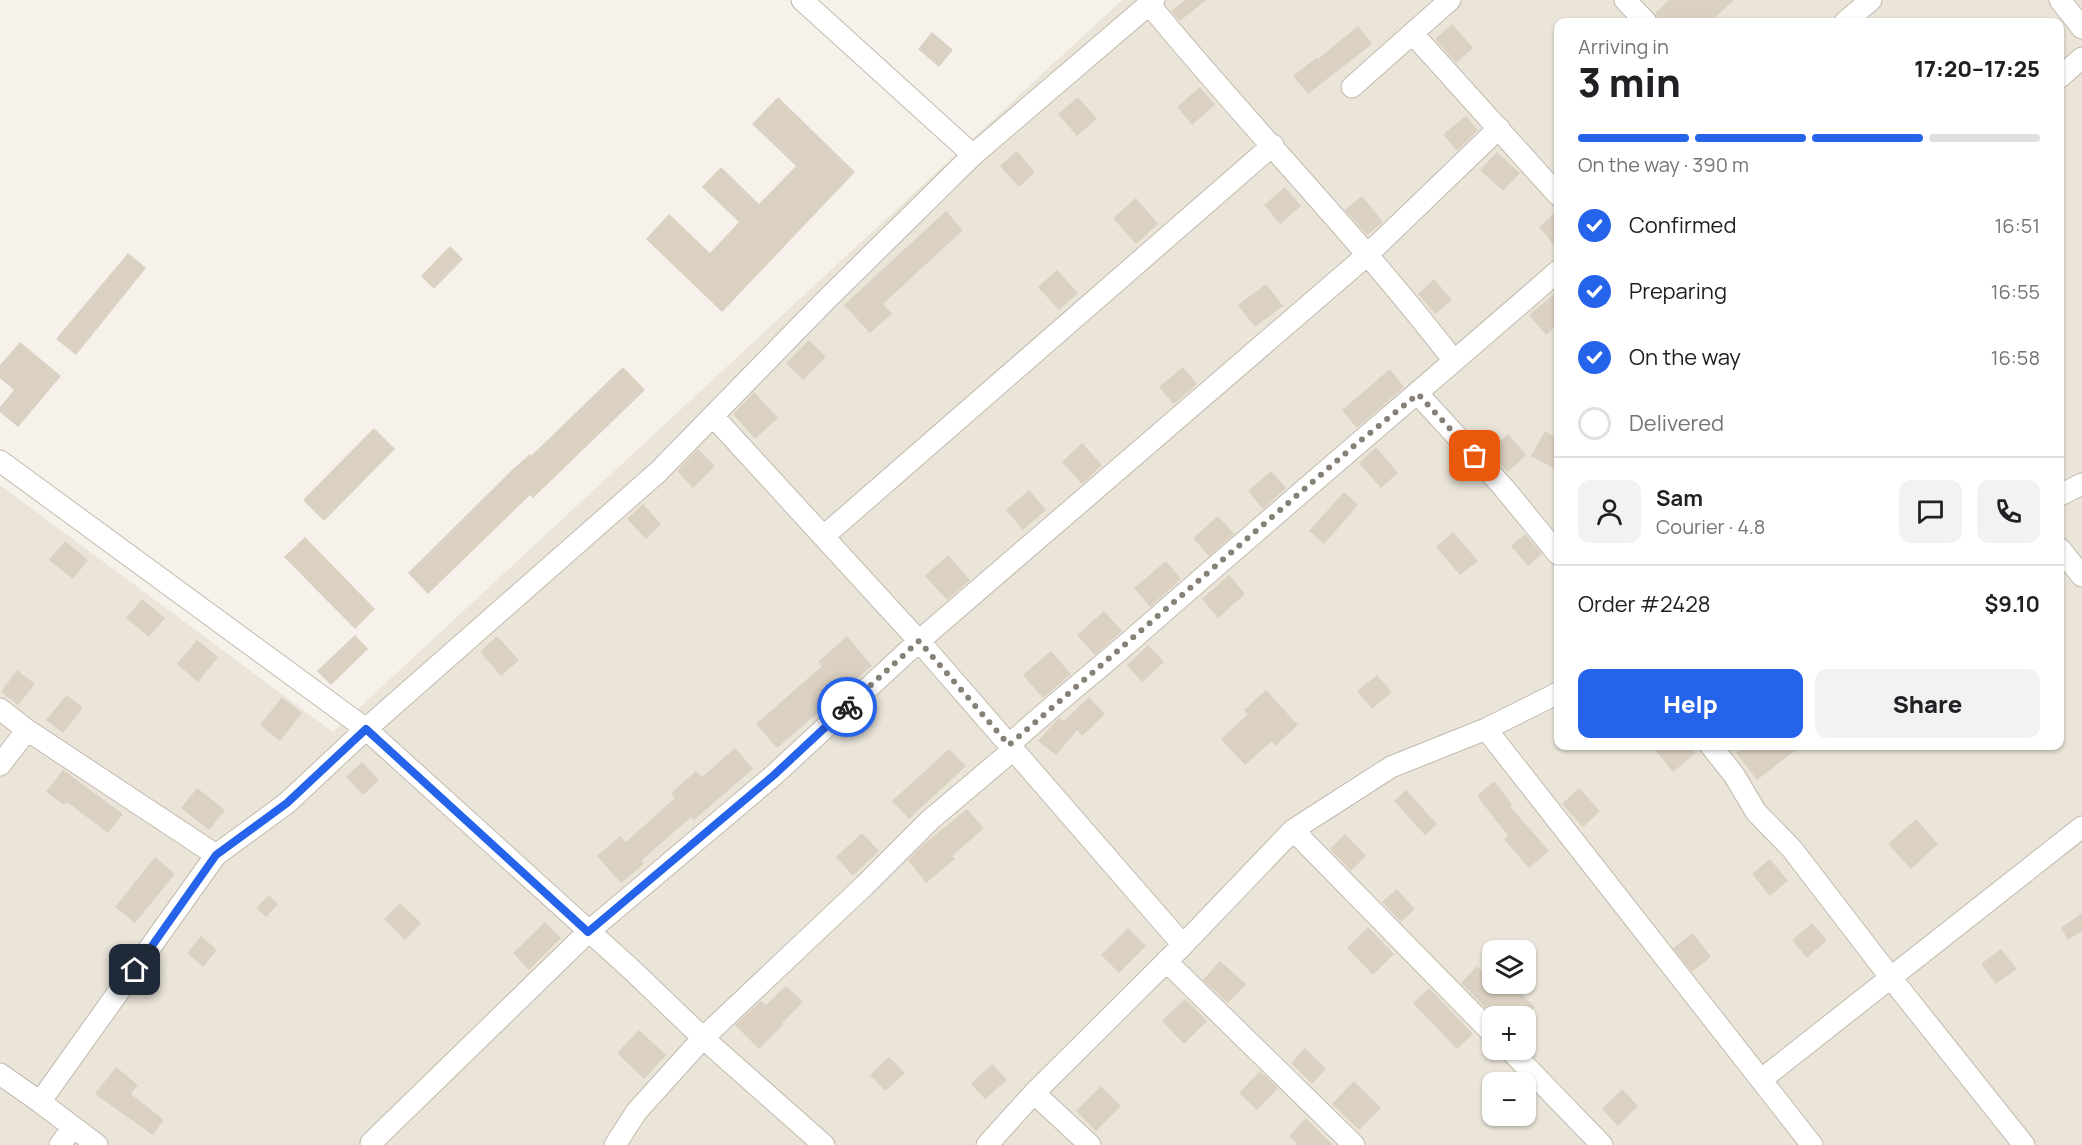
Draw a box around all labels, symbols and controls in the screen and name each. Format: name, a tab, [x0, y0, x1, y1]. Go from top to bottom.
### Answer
text: Arriving in	[1578, 33, 1669, 60]
text: 17:20–17:25	[1914, 54, 2040, 84]
text: 3 min	[1578, 55, 1681, 109]
text: On the way · 390 m	[1578, 151, 1749, 178]
icon: check	[1578, 209, 1611, 242]
text: Confirmed	[1629, 210, 1737, 240]
text: 16:51	[1994, 212, 2040, 239]
icon: check	[1578, 275, 1611, 308]
text: Preparing	[1629, 276, 1727, 306]
text: 16:55	[1991, 278, 2040, 305]
icon: check	[1578, 341, 1611, 374]
text: On the way	[1629, 342, 1741, 372]
text: 16:58	[1991, 344, 2040, 371]
text: Delivered	[1629, 408, 1724, 438]
pin	[1449, 430, 1500, 481]
icon: bag	[1458, 439, 1491, 472]
button: person	[1578, 480, 1641, 543]
button: chat	[1899, 480, 1962, 543]
button: phone	[1977, 480, 2040, 543]
text: Sam	[1656, 483, 1703, 513]
text: Courier · 4.8	[1656, 513, 1765, 540]
text: Order #2428	[1578, 589, 1710, 619]
text: $9.10	[1984, 589, 2040, 619]
button: Help	[1578, 669, 1803, 738]
button: Share	[1815, 669, 2040, 738]
courier	[817, 677, 877, 737]
icon: bike	[831, 691, 864, 724]
map controls	[1482, 940, 1536, 1126]
button: layers	[1482, 940, 1536, 994]
pin	[109, 944, 160, 995]
icon: home	[118, 953, 151, 986]
button: +	[1482, 1006, 1536, 1060]
button: −	[1482, 1072, 1536, 1126]

